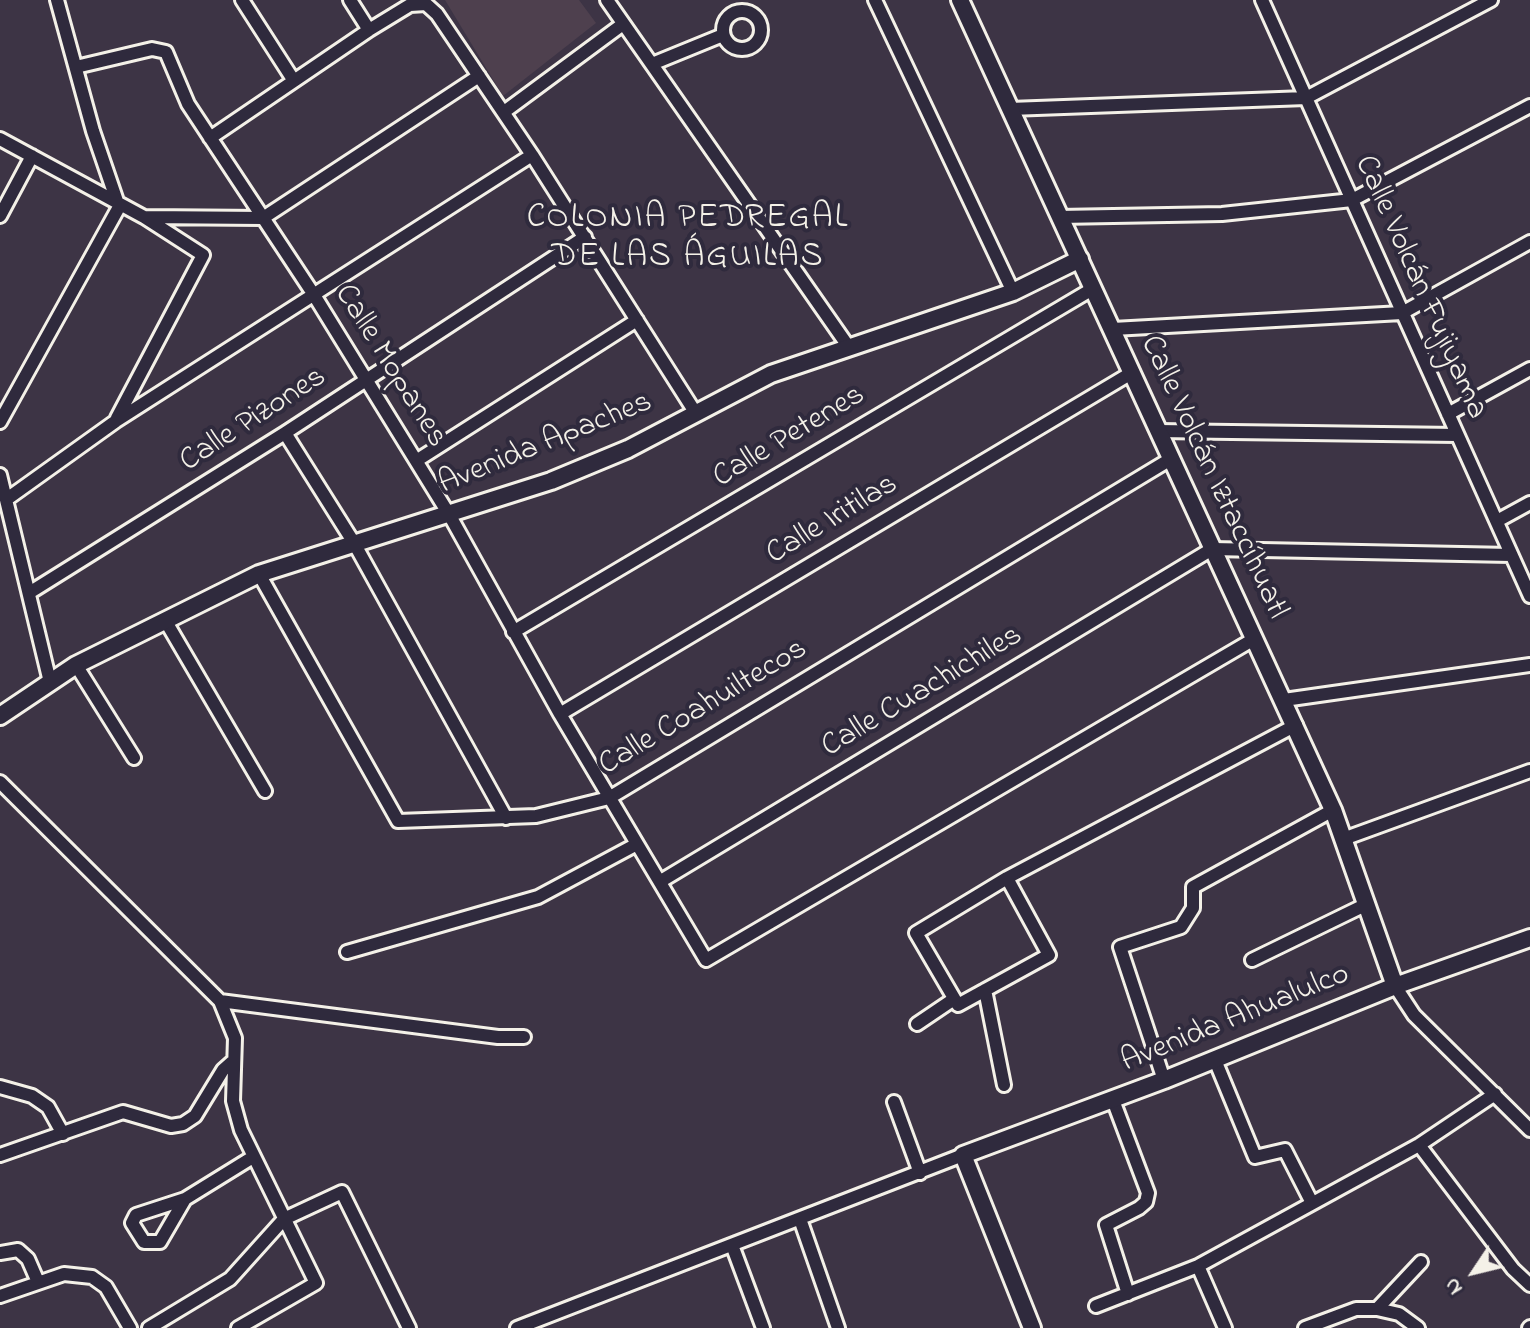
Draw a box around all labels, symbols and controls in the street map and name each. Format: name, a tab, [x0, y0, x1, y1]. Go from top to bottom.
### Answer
street label: Calle Volcán Fujiyama	[1344, 150, 1494, 426]
district label: COLONIA PEDREGAL DE LAS ÁGUILAS	[527, 200, 849, 280]
street label: Calle Mopanes	[324, 278, 454, 456]
street label: Calle Volcán Iztaccíhuatl	[1129, 330, 1295, 626]
street label: Calle Pizones	[174, 359, 334, 483]
street label: Calle Petenes	[707, 378, 873, 498]
street label: Avenida Apaches	[434, 385, 658, 505]
street label: Calle Iritilas	[760, 467, 906, 575]
street label: Calle Cuachichiles	[816, 618, 1030, 768]
street label: Calle Coahuiltecos	[593, 632, 815, 786]
street label: Avenida Ahualulco	[1116, 957, 1356, 1083]
north arrow	[1434, 1232, 1514, 1312]
text: N	[1437, 1271, 1472, 1301]

